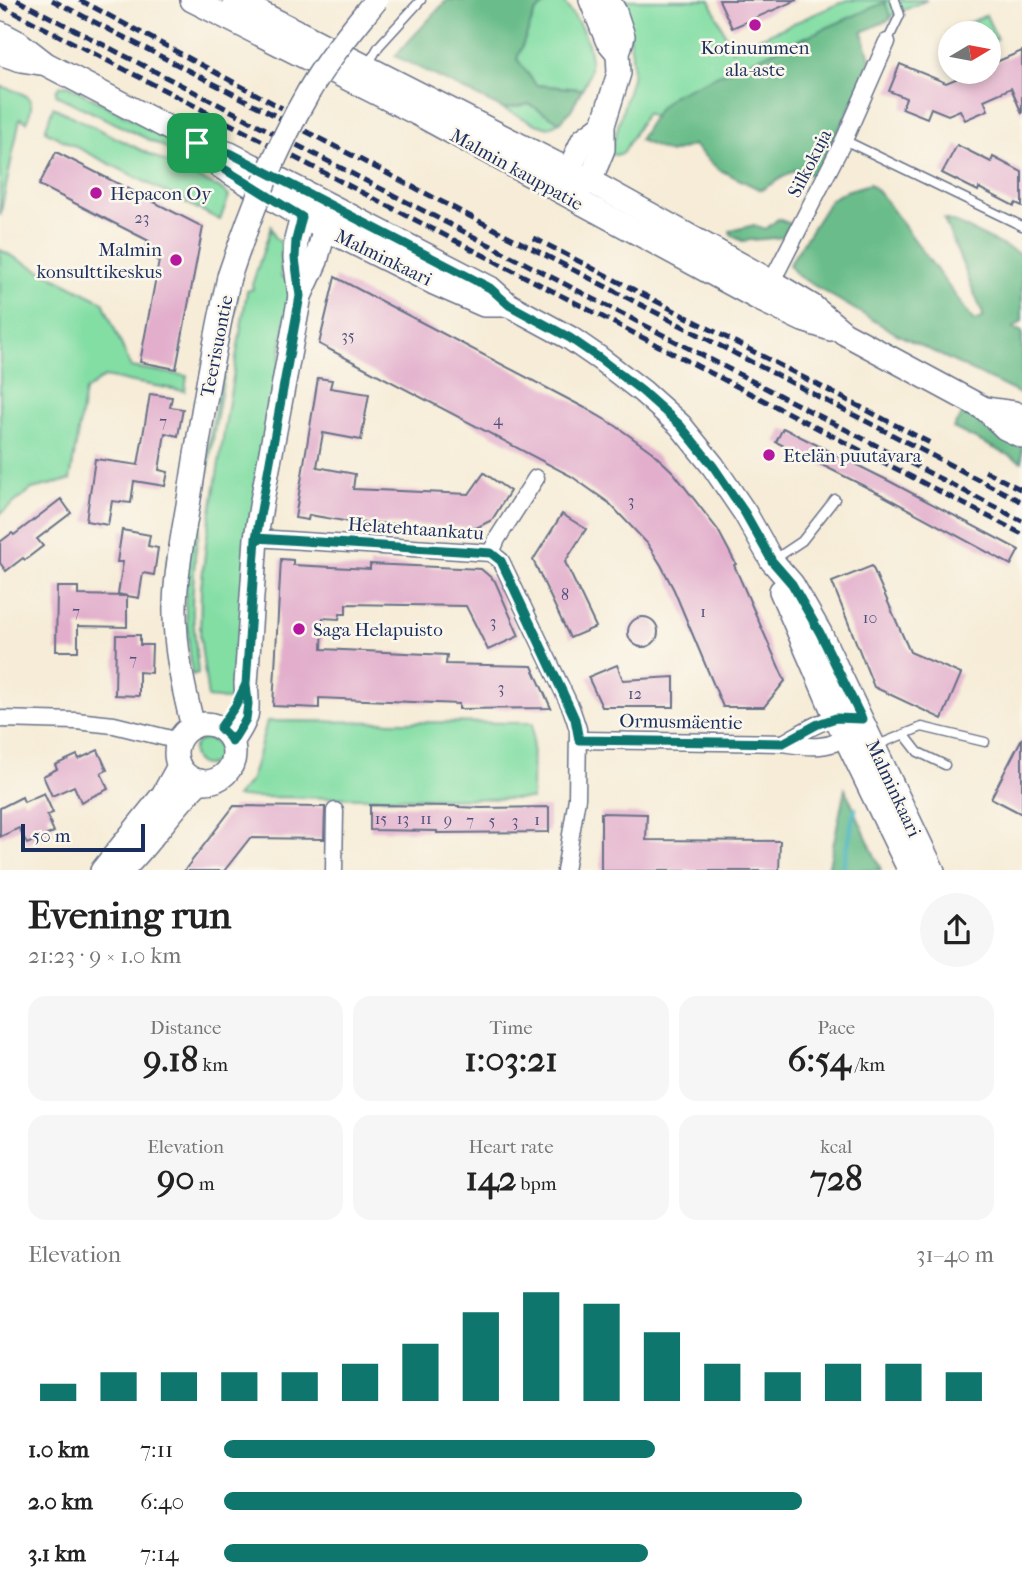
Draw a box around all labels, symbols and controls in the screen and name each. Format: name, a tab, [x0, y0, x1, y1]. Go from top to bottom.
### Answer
marker: Kotinummen ala-aste	[747, 17, 763, 33]
north arrow	[938, 21, 1001, 84]
map controls	[938, 21, 1001, 84]
place label: Kotinummen ala-aste	[701, 37, 809, 81]
pin	[167, 113, 227, 173]
icon: arrive	[178, 124, 216, 162]
street label: Malmin kauppatie	[446, 124, 587, 215]
street label: Silkokuja	[783, 125, 837, 201]
place label: Hepacon Oy	[110, 183, 212, 205]
marker: Hepacon Oy	[88, 185, 104, 201]
house number: 23	[135, 208, 149, 227]
street label: Malminkaari	[332, 225, 436, 291]
place label: Malmin konsulttikeskus	[36, 239, 162, 283]
marker: Malmin konsulttikeskus	[168, 252, 184, 268]
street label: Teerisuontie	[196, 293, 238, 399]
house number: 35	[341, 326, 355, 345]
house number: 4	[493, 410, 503, 429]
house number: 7	[159, 412, 167, 431]
place label: Etelän puutavara	[783, 445, 922, 467]
marker: Etelän puutavara	[761, 447, 777, 463]
house number: 3	[628, 491, 634, 510]
street label: Helatehtaankatu	[347, 513, 485, 545]
house number: 8	[561, 585, 569, 604]
house number: 7	[72, 602, 80, 621]
house number: 1	[700, 602, 706, 621]
house number: 10	[863, 608, 877, 627]
house number: 3	[490, 612, 496, 631]
place label: Saga Helapuisto	[313, 619, 443, 641]
marker: Saga Helapuisto	[291, 621, 307, 637]
house number: 7	[129, 650, 137, 669]
house number: 3	[498, 678, 504, 697]
house number: 12	[628, 684, 642, 703]
street label: Ormusmäentie	[619, 710, 743, 734]
street label: Malminkaari	[861, 736, 925, 841]
house number: 15	[375, 809, 387, 828]
house number: 13	[397, 809, 409, 828]
house number: 11	[420, 809, 432, 828]
house number: 9	[444, 810, 452, 829]
house number: 1	[534, 810, 540, 829]
house number: 7	[466, 811, 474, 830]
house number: 5	[489, 811, 496, 830]
house number: 3	[512, 811, 518, 830]
scale bar	[21, 822, 145, 853]
text: 50 m	[32, 825, 71, 847]
text: Evening run	[28, 893, 231, 938]
button: share	[920, 893, 994, 967]
text: 21:23 · 9 × 1.0 km	[28, 942, 181, 969]
text: Distance	[150, 1017, 221, 1039]
text: Time	[489, 1017, 533, 1039]
text: Pace	[817, 1017, 855, 1039]
text: 9.18	[143, 1039, 198, 1080]
text: 1:03:21	[464, 1039, 558, 1080]
text: 6:54	[788, 1039, 851, 1080]
text: km	[198, 1054, 228, 1076]
text: /km	[851, 1054, 885, 1076]
text: Elevation	[147, 1136, 224, 1158]
text: Heart rate	[468, 1136, 554, 1158]
text: kcal	[820, 1136, 852, 1158]
text: 90	[157, 1158, 195, 1199]
text: 142	[465, 1158, 517, 1199]
text: 728	[810, 1158, 863, 1199]
text: m	[195, 1173, 214, 1195]
text: bpm	[517, 1173, 557, 1195]
text: Elevation	[28, 1241, 121, 1268]
text: 31–40 m	[916, 1241, 994, 1268]
text: 1.0 km	[28, 1436, 89, 1463]
text: 7:11	[140, 1436, 173, 1463]
text: 2.0 km	[28, 1488, 93, 1515]
text: 6:40	[140, 1488, 184, 1515]
text: 3.1 km	[28, 1540, 86, 1567]
text: 7:14	[140, 1540, 178, 1567]

